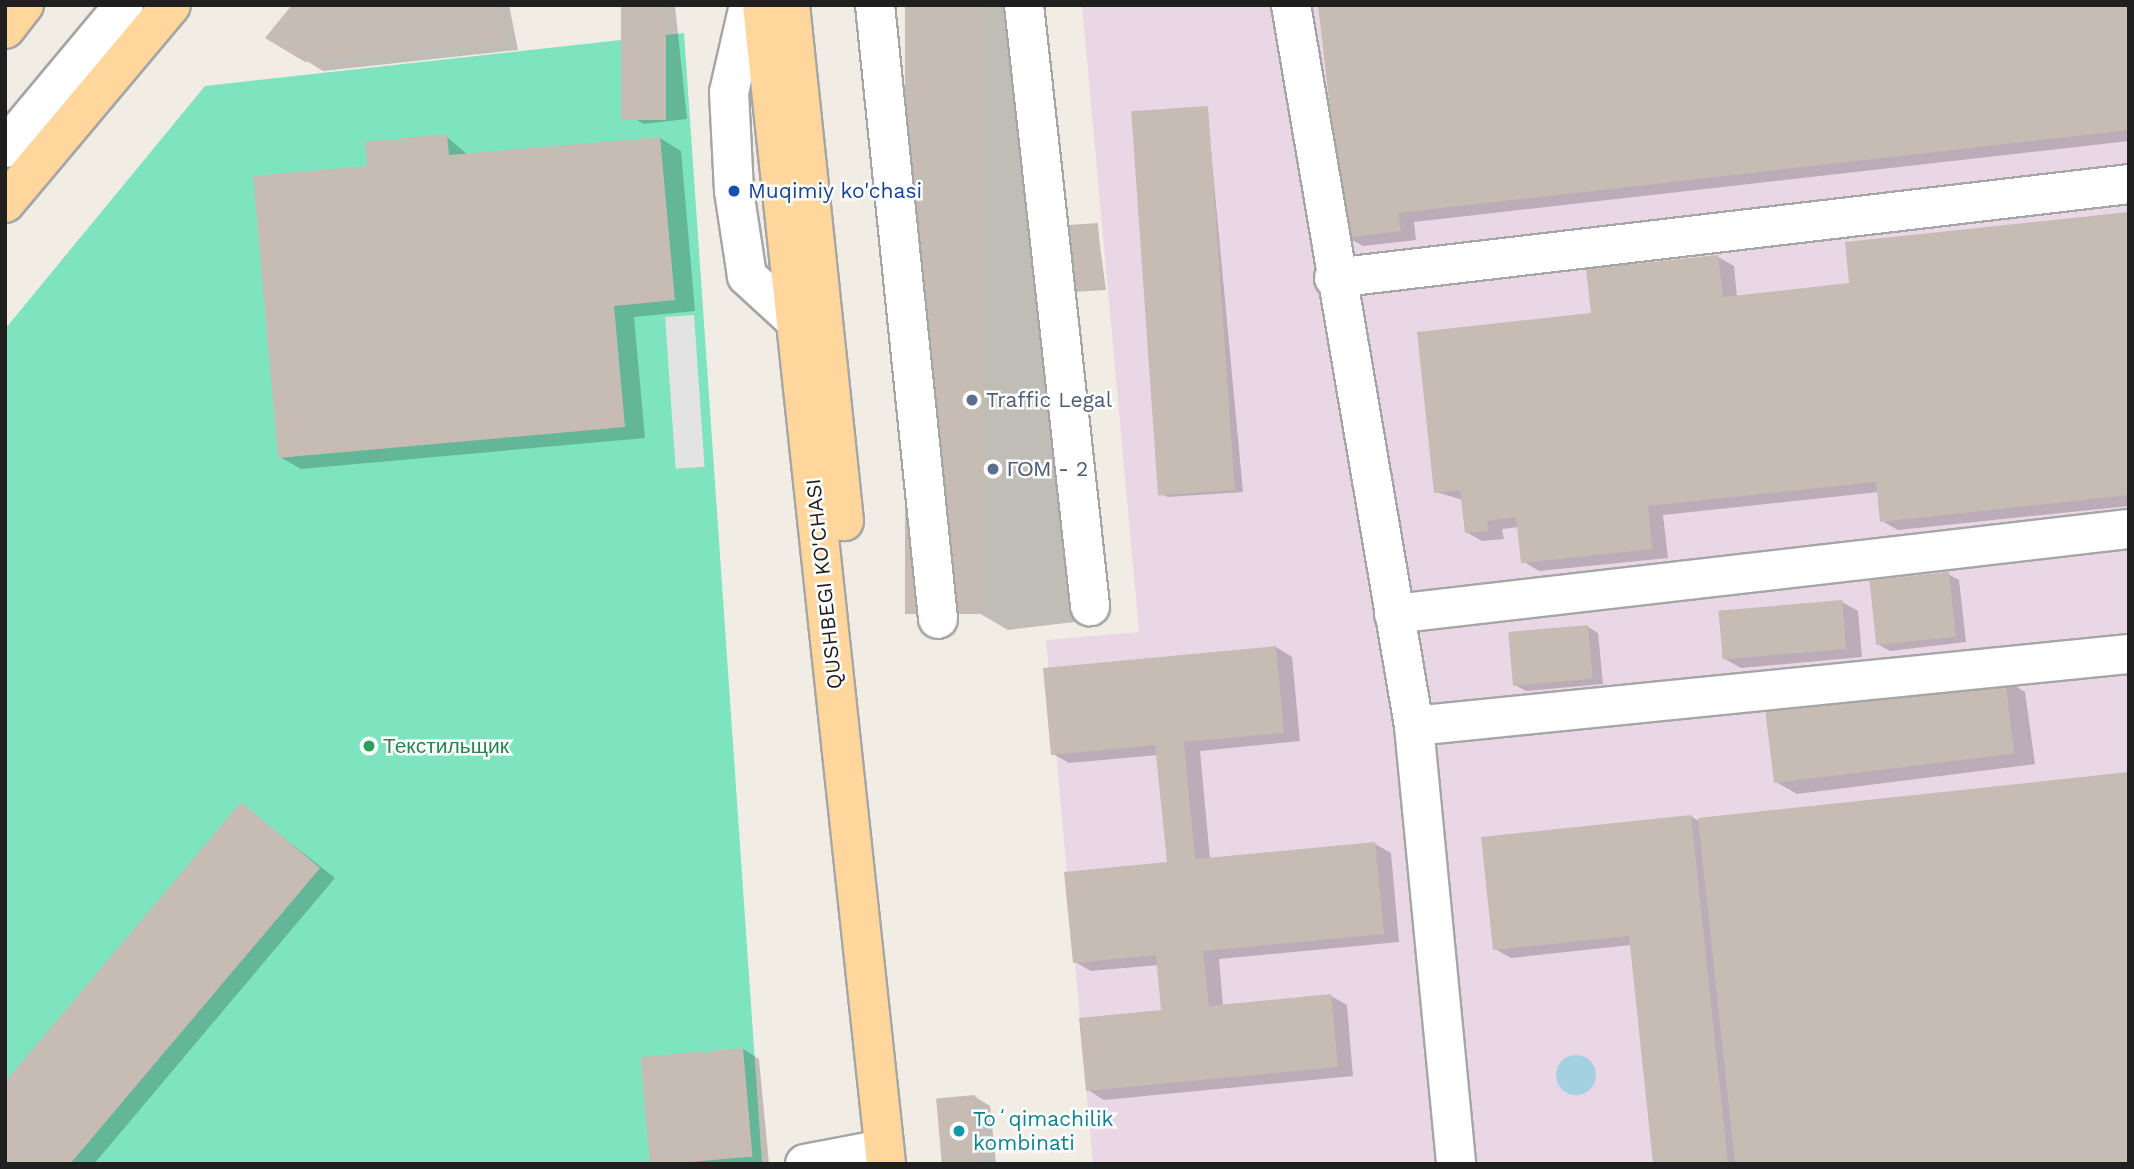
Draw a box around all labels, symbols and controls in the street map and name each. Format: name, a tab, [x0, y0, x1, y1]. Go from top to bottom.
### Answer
place label: Muqimiy ko'chasi	[748, 178, 923, 204]
marker: Muqimiy ko'chasi	[726, 183, 742, 199]
place label: Traffic Legal	[986, 387, 1112, 413]
marker: Traffic Legal	[964, 392, 980, 408]
place label: ГОМ - 2	[1007, 456, 1088, 482]
marker: ГОМ - 2	[985, 461, 1001, 477]
street label: QUSHBEGI KO'CHASI	[800, 477, 848, 691]
place label: Текстильщик	[383, 733, 509, 759]
marker: Текстильщик	[361, 738, 377, 754]
place label: Toʻqimachilik kombinati	[973, 1106, 1113, 1156]
marker: Toʻqimachilik kombinati	[951, 1123, 967, 1139]

